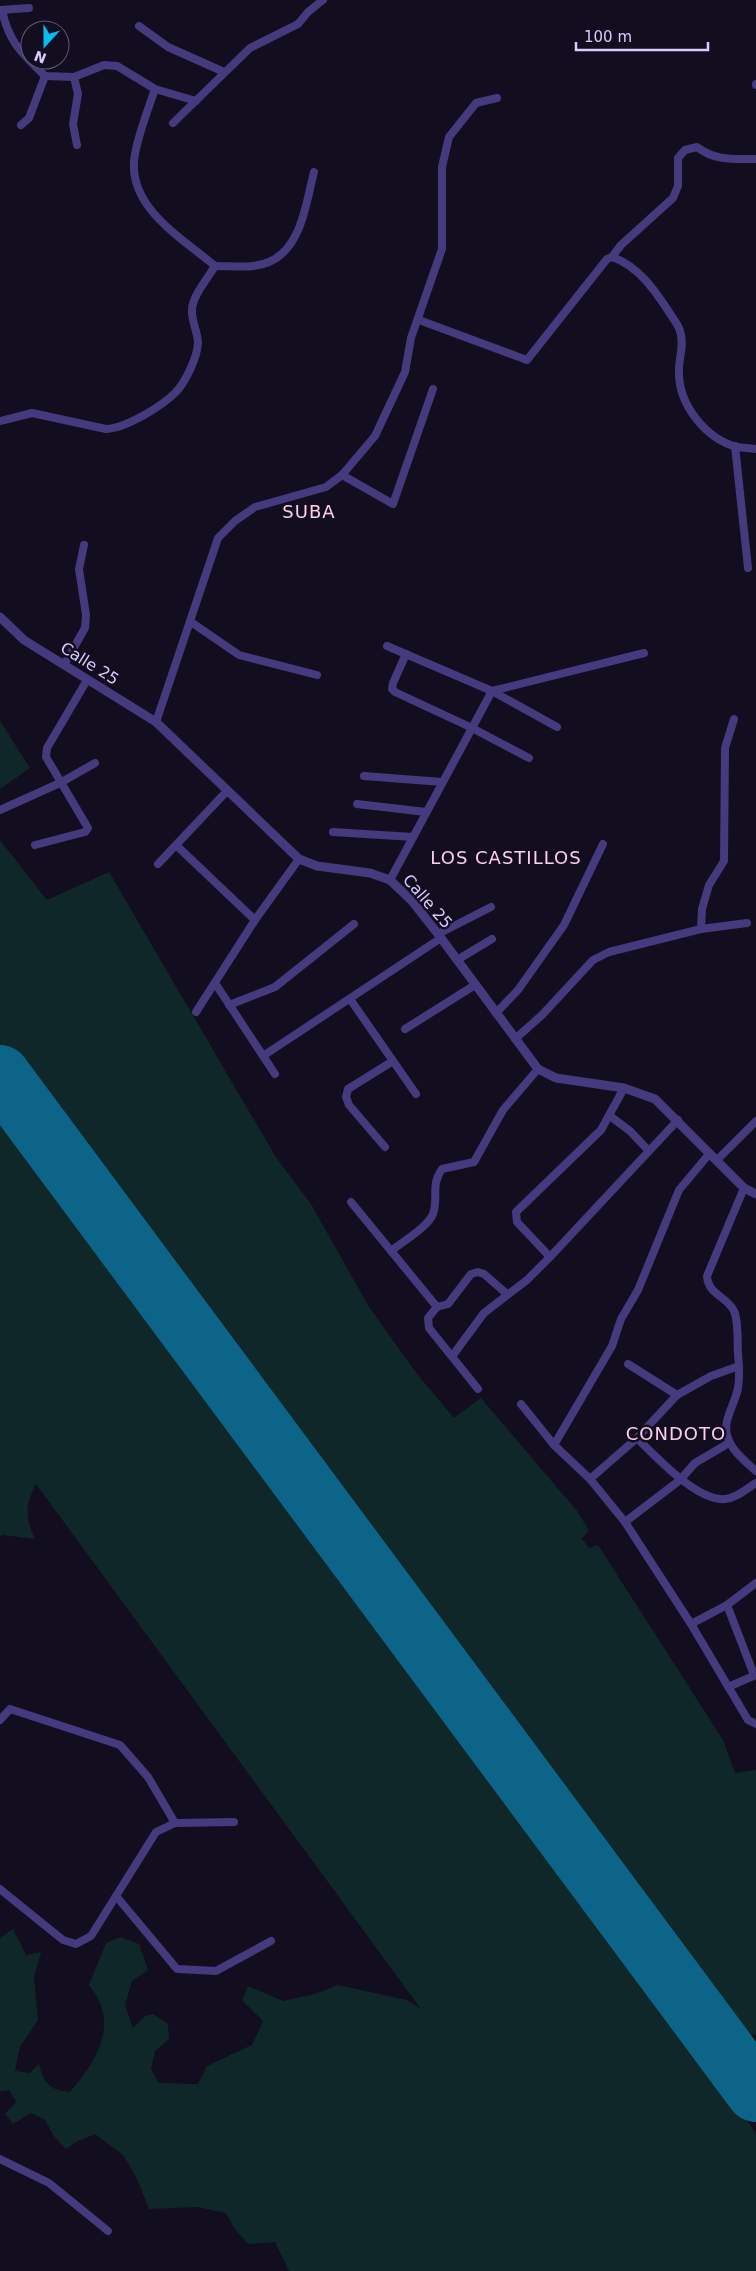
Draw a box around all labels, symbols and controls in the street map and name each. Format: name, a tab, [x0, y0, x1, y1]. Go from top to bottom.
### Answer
north arrow	[20, 20, 70, 70]
scale bar	[576, 20, 708, 52]
text: 100 m	[584, 28, 632, 46]
text: N	[32, 48, 49, 67]
district label: SUBA	[282, 501, 336, 522]
street label: Calle 25	[57, 638, 122, 689]
district label: LOS CASTILLOS	[430, 847, 582, 868]
street label: Calle 25	[399, 871, 456, 932]
district label: CONDOTO	[626, 1423, 726, 1444]

